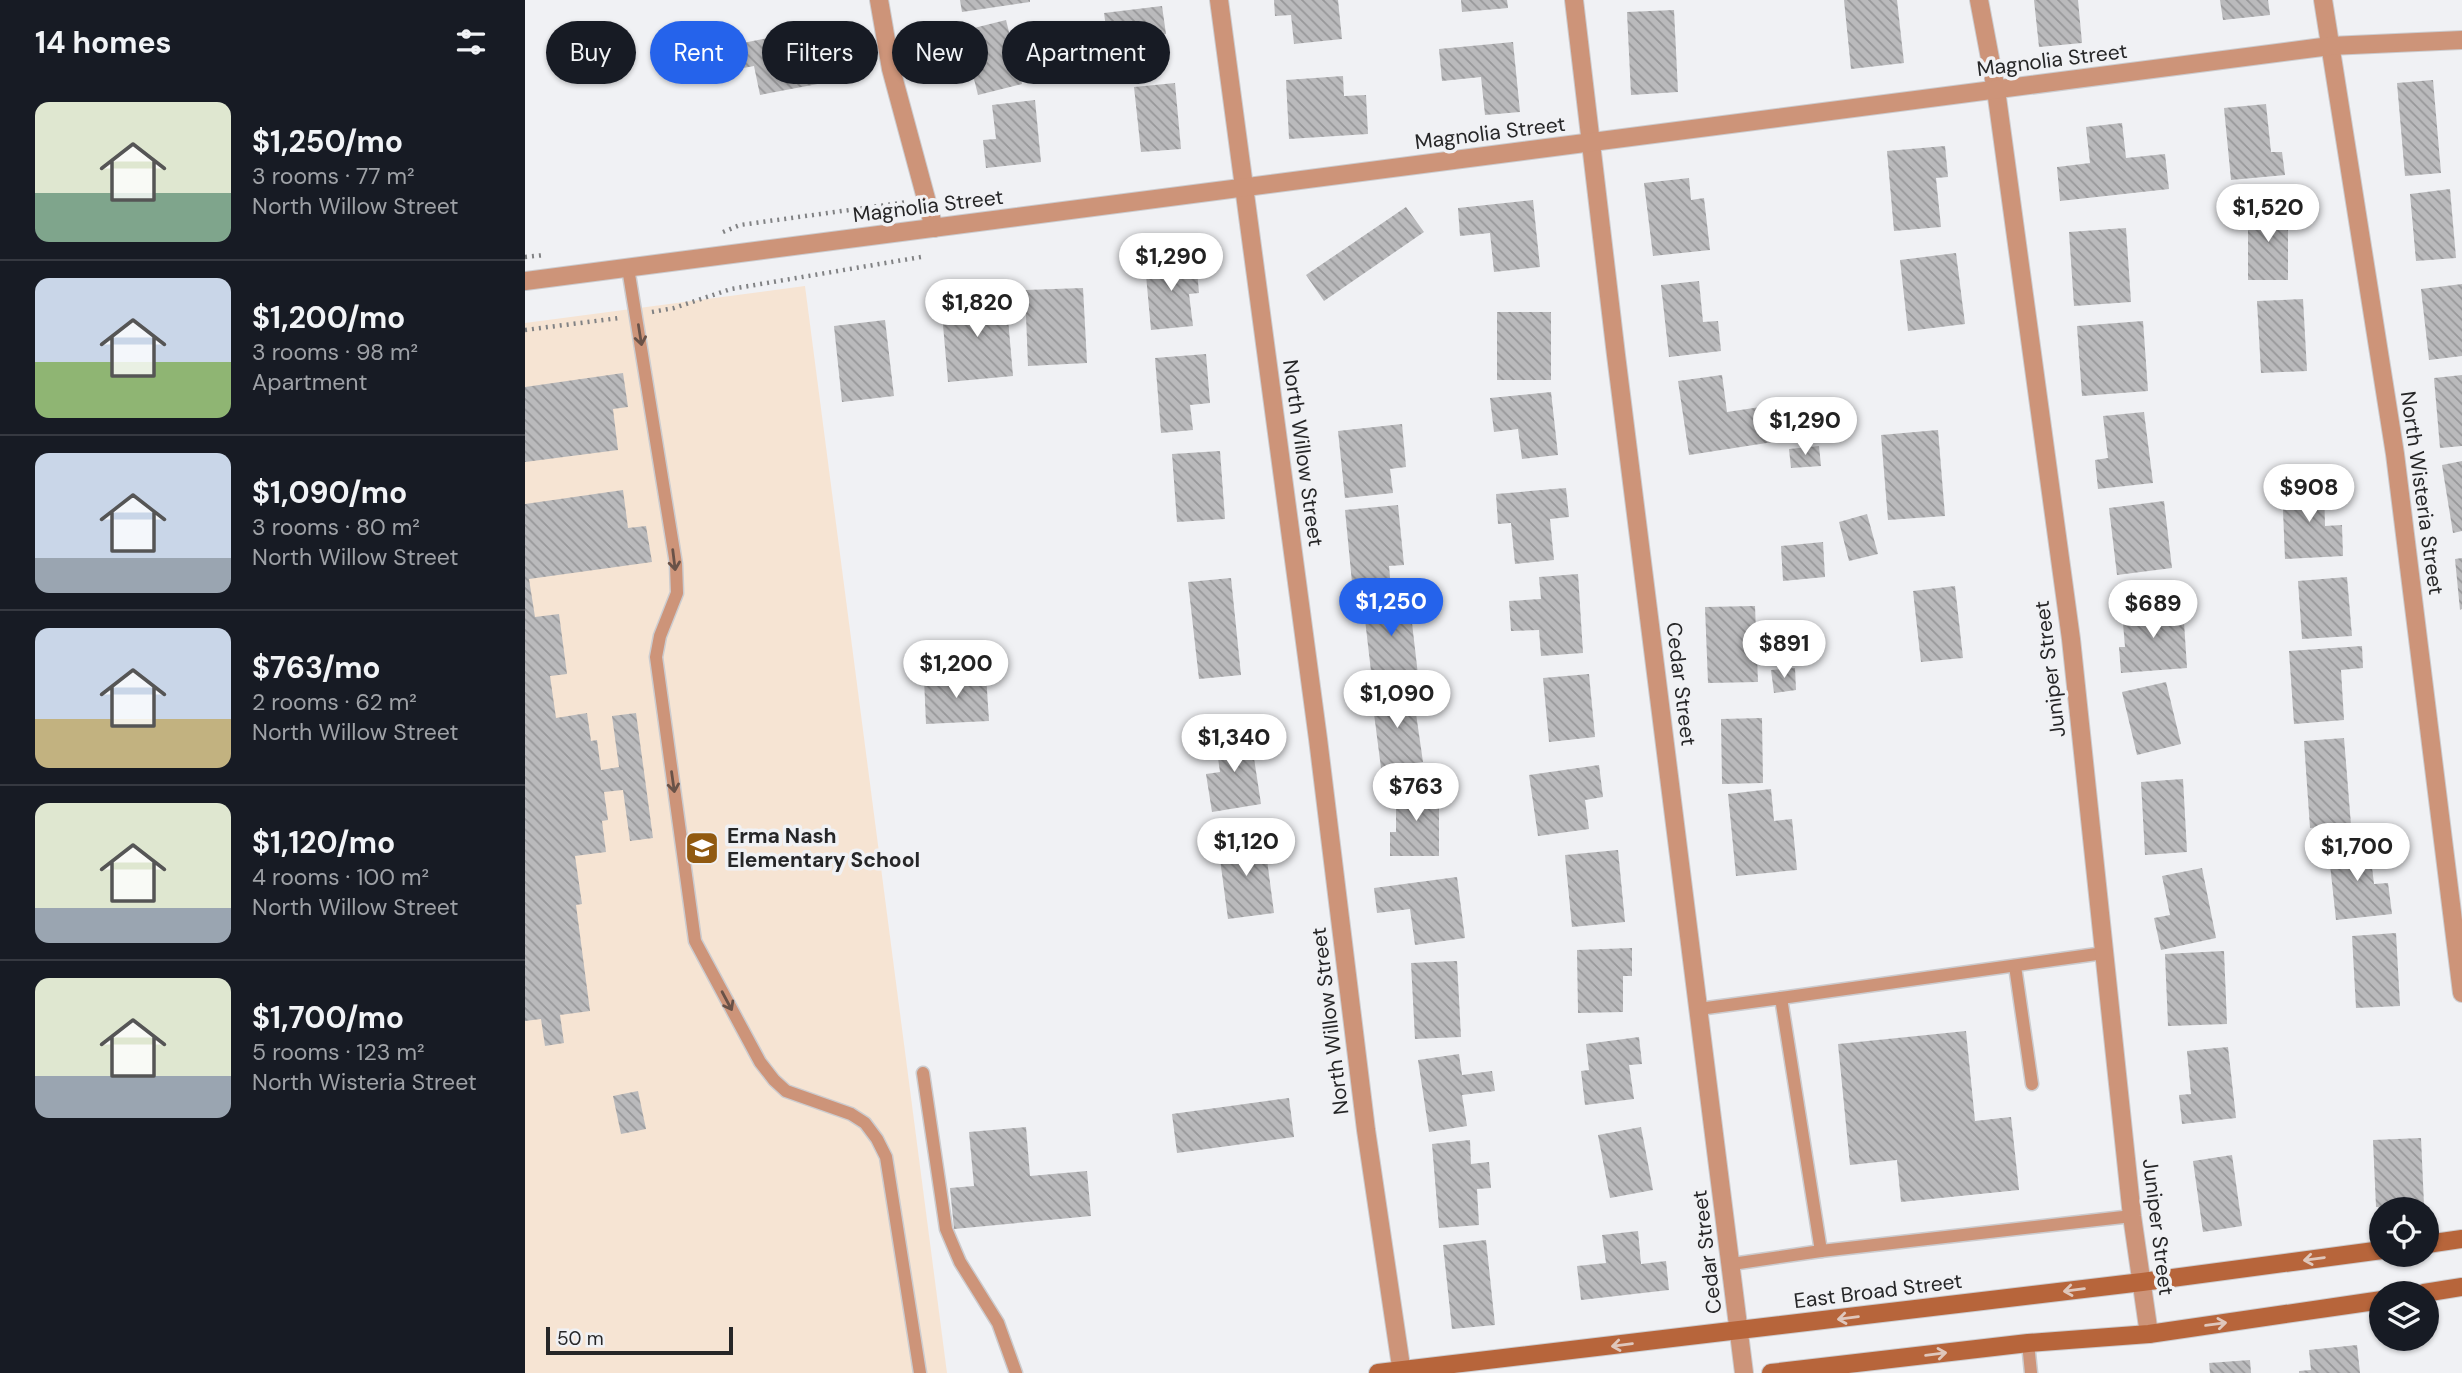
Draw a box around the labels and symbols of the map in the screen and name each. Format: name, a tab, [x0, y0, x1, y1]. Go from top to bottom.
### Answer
street label: Magnolia Street	[1975, 37, 2129, 83]
street label: Magnolia Street	[1413, 110, 1567, 156]
street label: Magnolia Street	[851, 183, 1005, 229]
pin: $1,520	[2211, 184, 2325, 244]
pin: $1,290	[1114, 233, 1228, 293]
pin: $1,820	[920, 280, 1034, 339]
one-way arrow	[634, 323, 647, 346]
street label: North Willow Street	[1276, 358, 1330, 548]
street label: North Wisteria Street	[2394, 389, 2450, 597]
pin: $1,290	[1748, 398, 1862, 457]
pin: $908	[2268, 464, 2350, 524]
one-way arrow	[668, 548, 681, 571]
pin: $1,250	[1334, 578, 1448, 638]
pin: $689	[2112, 580, 2194, 640]
street label: Juniper Street	[2028, 599, 2072, 739]
pin: $891	[1743, 620, 1825, 680]
street label: Cedar Street	[1660, 621, 1702, 747]
pin: $1,200	[899, 640, 1013, 700]
pin: $1,090	[1340, 670, 1454, 730]
pin: $1,340	[1177, 714, 1291, 774]
pin: $763	[1375, 764, 1457, 823]
one-way arrow	[667, 770, 680, 793]
pin: $1,120	[1189, 818, 1303, 878]
place label: Erma Nash Elementary School	[727, 822, 920, 874]
pin: $1,700	[2300, 824, 2414, 883]
school or university icon: Erma Nash Elementary School	[683, 829, 721, 867]
street label: North Willow Street	[1305, 926, 1355, 1116]
one-way arrow	[720, 990, 734, 1010]
street label: Juniper Street	[2136, 1157, 2180, 1297]
street label: Cedar Street	[1686, 1189, 1728, 1315]
one-way arrow	[2303, 1253, 2326, 1266]
street label: East Broad Street	[1792, 1267, 1964, 1315]
one-way arrow	[2063, 1284, 2086, 1297]
one-way arrow	[1837, 1311, 1860, 1324]
one-way arrow	[2204, 1317, 2227, 1330]
scale bar	[546, 1324, 733, 1356]
one-way arrow	[1611, 1338, 1634, 1351]
one-way arrow	[1924, 1348, 1947, 1361]

